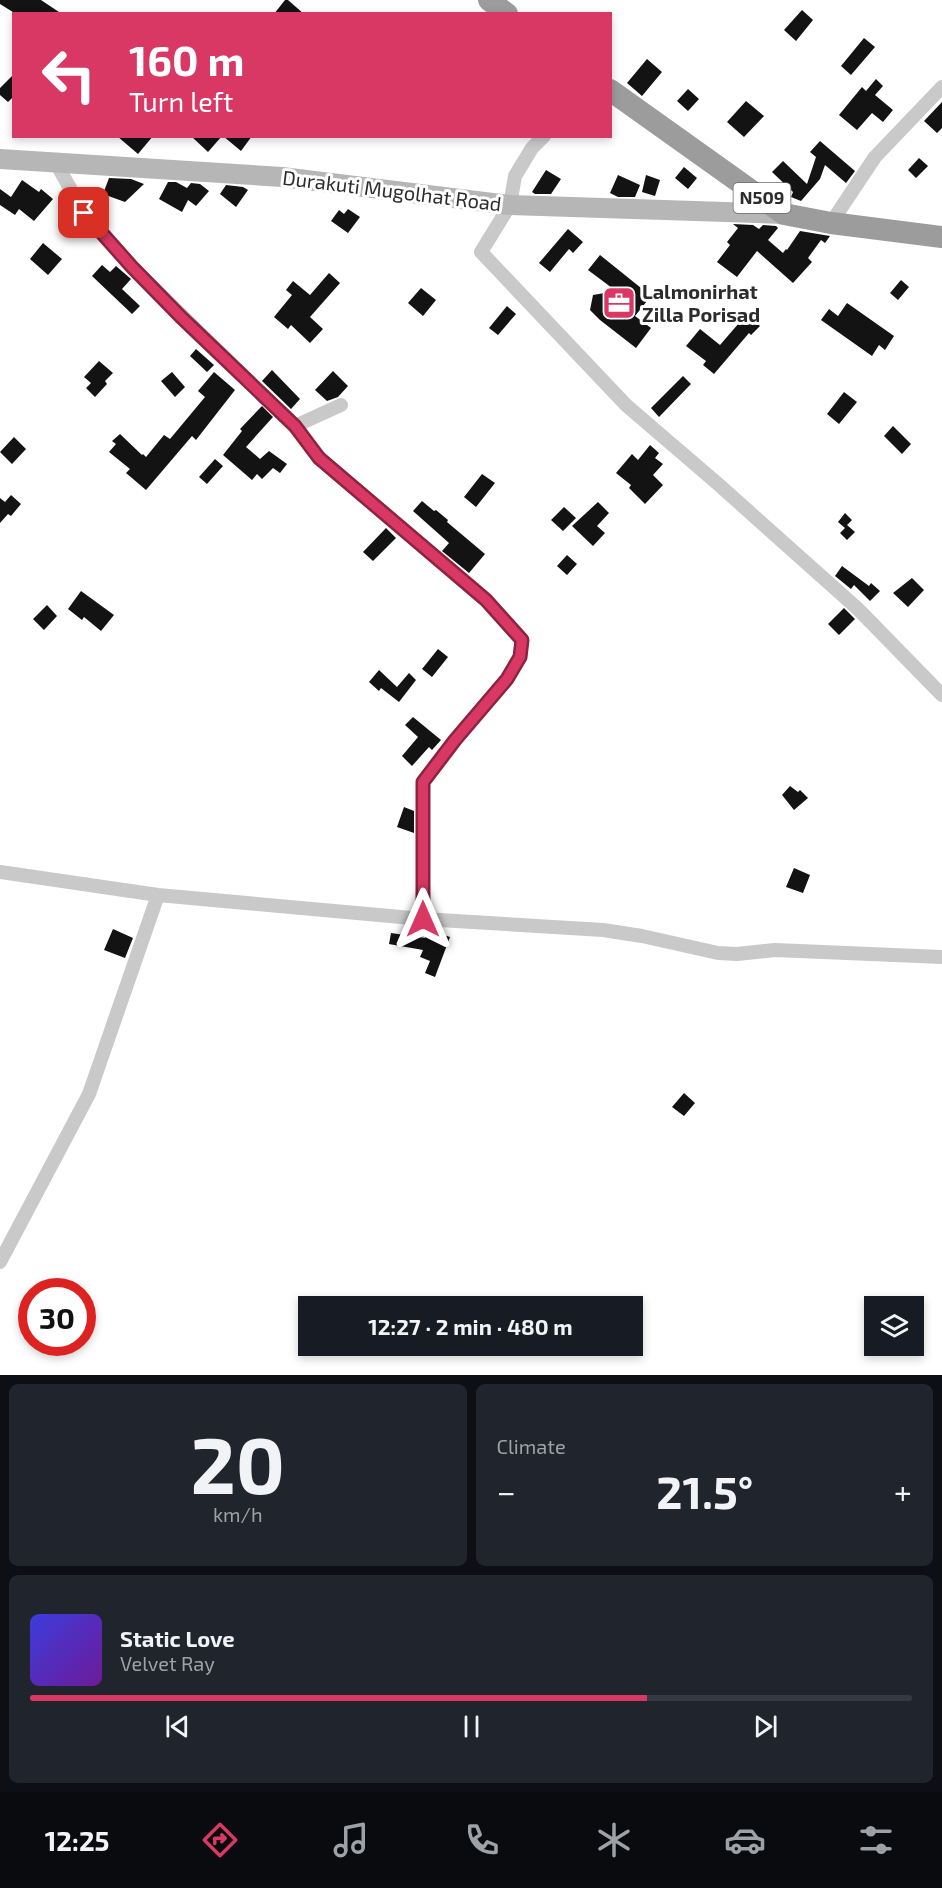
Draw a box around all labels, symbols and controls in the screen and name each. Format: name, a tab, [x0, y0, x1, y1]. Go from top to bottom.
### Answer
text: 160 m	[129, 34, 245, 84]
icon: left	[30, 36, 108, 114]
text: Turn left	[129, 85, 233, 117]
street label: Durakuti Mugolhat Road	[281, 165, 503, 215]
road number: N509	[734, 183, 790, 213]
pin	[58, 187, 109, 238]
icon: arrive	[67, 196, 100, 229]
place label: Lalmonirhat Zilla Porisad	[642, 279, 760, 326]
office icon: Lalmonirhat Zilla Porisad	[601, 285, 637, 321]
position arrow	[391, 887, 455, 951]
speed limit sign: 30	[18, 1278, 96, 1356]
map controls	[864, 1296, 924, 1356]
button: layers	[864, 1296, 924, 1356]
text: 12:27 · 2 min · 480 m	[368, 1313, 573, 1339]
text: 20	[190, 1416, 285, 1510]
text: Climate	[497, 1434, 566, 1458]
text: 21.5°	[656, 1464, 753, 1518]
text: −	[497, 1471, 516, 1511]
text: +	[894, 1471, 912, 1511]
text: km/h	[213, 1502, 263, 1526]
text: Static Love	[120, 1625, 235, 1651]
text: Velvet Ray	[120, 1651, 215, 1675]
icon: previous	[161, 1710, 194, 1743]
icon: pause	[455, 1710, 488, 1743]
icon: next	[749, 1710, 782, 1743]
icon: directions	[199, 1819, 241, 1861]
icon: music	[330, 1819, 372, 1861]
icon: phone	[461, 1819, 503, 1861]
icon: climate	[593, 1819, 635, 1861]
icon: car	[724, 1819, 766, 1861]
icon: filters	[855, 1819, 897, 1861]
text: 12:25	[45, 1824, 110, 1856]

